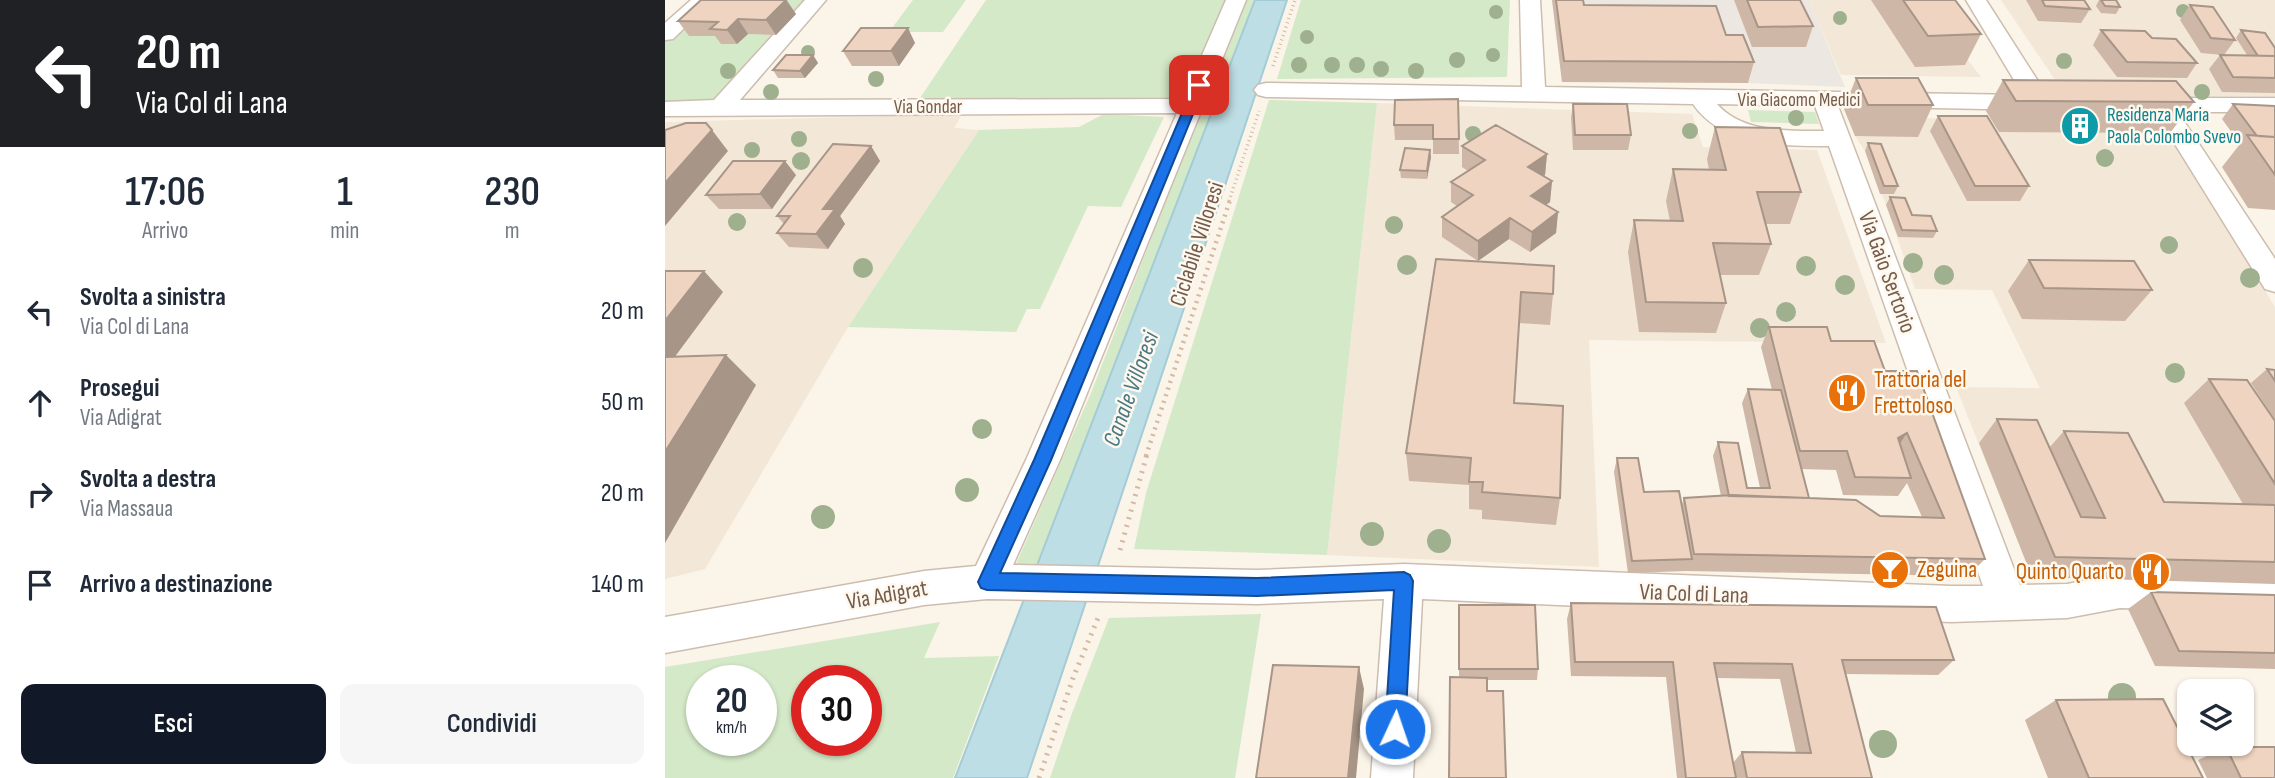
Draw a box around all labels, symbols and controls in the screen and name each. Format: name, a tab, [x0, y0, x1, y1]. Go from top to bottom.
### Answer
text: 20 m	[136, 24, 221, 83]
icon: left	[21, 28, 112, 119]
pin	[1169, 55, 1229, 115]
icon: arrive	[1180, 66, 1218, 104]
text: Via Col di Lana	[136, 84, 288, 123]
street label: Via Giacomo Medici	[1738, 89, 1860, 112]
street label: Via Gondar	[894, 96, 963, 119]
place label: Residenza Maria Paola Colombo Svevo	[2107, 104, 2241, 149]
building icon: Residenza Maria Paola Colombo Svevo	[2059, 105, 2101, 147]
text: 17:06	[125, 167, 205, 218]
text: 1	[337, 167, 353, 218]
text: 230	[484, 167, 540, 218]
street label: Ciclabile Villoresi	[1164, 178, 1230, 310]
street label: Via Gaio Sertorio	[1852, 207, 1922, 337]
text: Arrivo	[142, 217, 188, 245]
text: min	[330, 217, 359, 245]
text: m	[505, 217, 520, 245]
text: Svolta a sinistra	[80, 282, 226, 313]
icon: left	[21, 293, 59, 331]
text: 20 m	[601, 296, 644, 327]
text: Via Col di Lana	[80, 313, 189, 341]
water label: Canale Villoresi	[1097, 327, 1165, 450]
place label: Trattoria del Frettoloso	[1874, 366, 1967, 420]
restaurant icon: Trattoria del Frettoloso	[1826, 372, 1868, 414]
text: Prosegui	[80, 373, 159, 404]
icon: ahead	[21, 384, 59, 422]
text: 50 m	[601, 387, 644, 418]
text: Via Adigrat	[80, 404, 162, 432]
text: Svolta a destra	[80, 464, 216, 495]
icon: right	[21, 475, 59, 513]
text: 20 m	[601, 478, 644, 509]
text: Via Massaua	[80, 495, 173, 523]
bar icon: Zeguina	[1869, 549, 1911, 591]
restaurant icon: Quinto Quarto	[2130, 551, 2172, 593]
place label: Zeguina	[1917, 556, 1977, 584]
place label: Quinto Quarto	[2016, 558, 2124, 586]
icon: arrive	[21, 566, 59, 604]
text: Arrivo a destinazione	[80, 569, 273, 600]
text: 140 m	[592, 569, 644, 600]
street label: Via Adigrat	[844, 574, 930, 616]
street label: Via Col di Lana	[1639, 578, 1749, 610]
speed limit sign: 30	[791, 665, 882, 756]
map controls	[2177, 679, 2254, 756]
button: layers	[2177, 679, 2254, 756]
text: 20	[716, 680, 748, 723]
button: Esci	[21, 684, 326, 764]
button: Condividi	[340, 684, 644, 764]
position arrow	[1358, 692, 1432, 766]
text: km/h	[716, 717, 747, 738]

